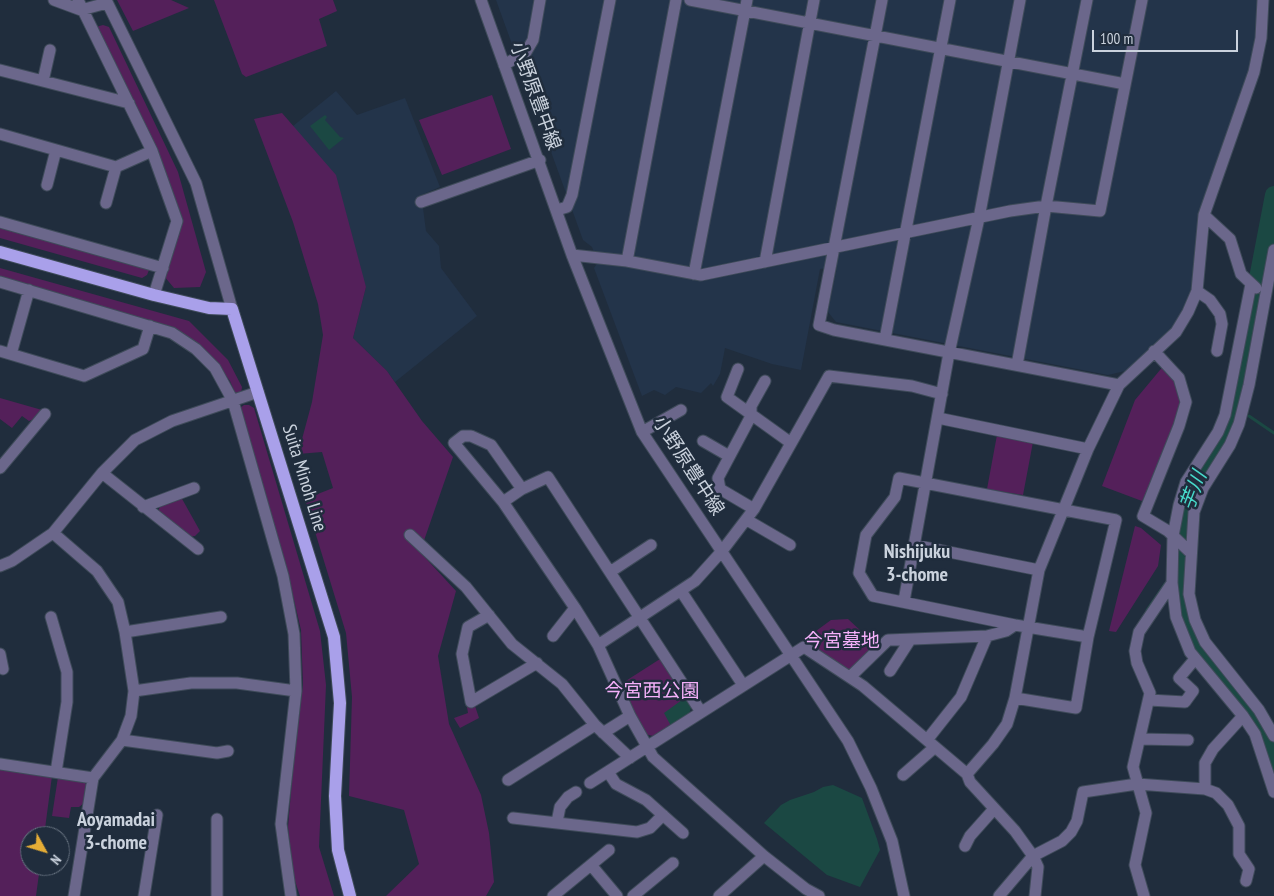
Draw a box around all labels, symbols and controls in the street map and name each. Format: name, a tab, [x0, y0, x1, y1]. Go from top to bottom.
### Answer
scale bar	[1094, 20, 1240, 52]
text: 100 m	[1100, 29, 1133, 48]
street label: 小野原豊中線	[505, 39, 565, 153]
street label: 小野原豊中線	[647, 412, 729, 520]
street label: Suita Minoh Line	[277, 422, 331, 534]
water label: 芋川	[1176, 468, 1212, 514]
district label: Nishijuku 3-chome	[884, 540, 950, 587]
park label: 今宮墓地	[804, 631, 880, 653]
park label: 今宮西公園	[605, 681, 699, 703]
district label: Aoyamadai 3-chome	[77, 808, 155, 855]
north arrow	[20, 826, 70, 876]
text: N	[47, 851, 65, 868]

